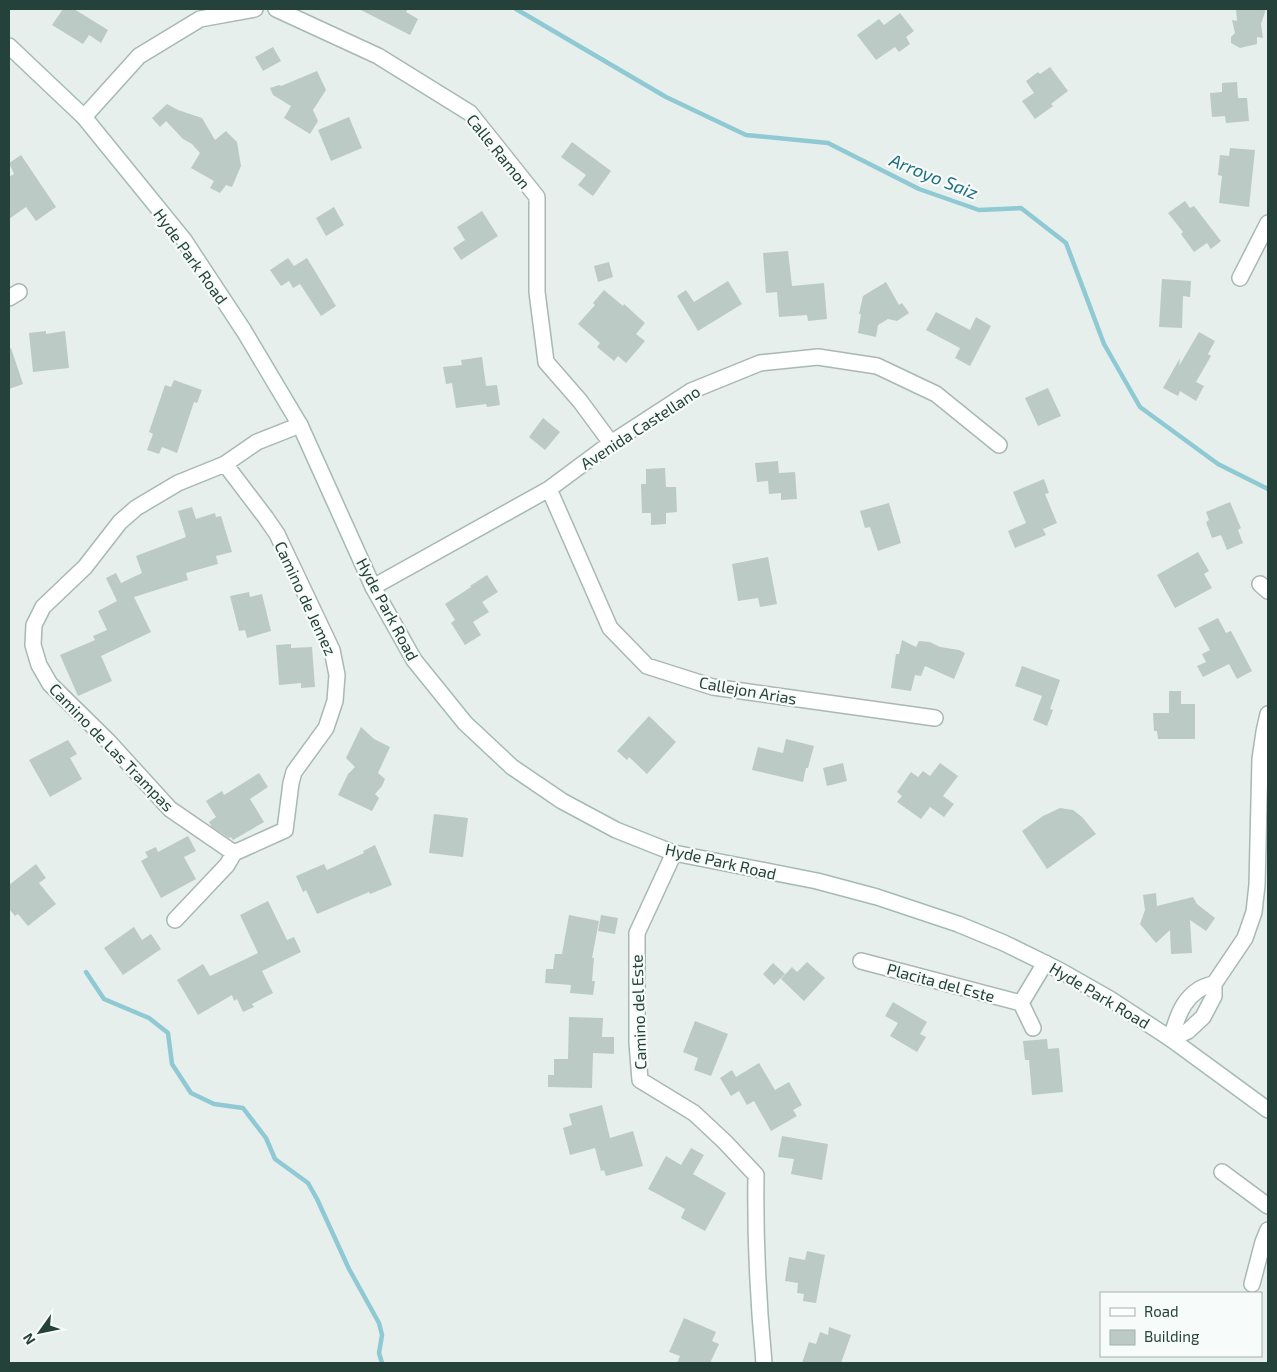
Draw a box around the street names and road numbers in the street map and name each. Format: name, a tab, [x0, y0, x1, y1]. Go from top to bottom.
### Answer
street label: Calle Ramon	[463, 110, 535, 192]
street label: Hyde Park Road	[150, 205, 232, 307]
street label: Avenida Castellano	[577, 381, 703, 473]
street label: Camino de Jemez	[271, 538, 341, 658]
street label: Hyde Park Road	[353, 554, 423, 664]
street label: Callejon Arias	[698, 672, 798, 709]
street label: Camino de Las Trampas	[46, 679, 178, 815]
street label: Hyde Park Road	[664, 839, 778, 883]
street label: Camino del Este	[626, 954, 650, 1070]
street label: Placita del Este	[885, 958, 997, 1006]
street label: Hyde Park Road	[1047, 958, 1153, 1032]

